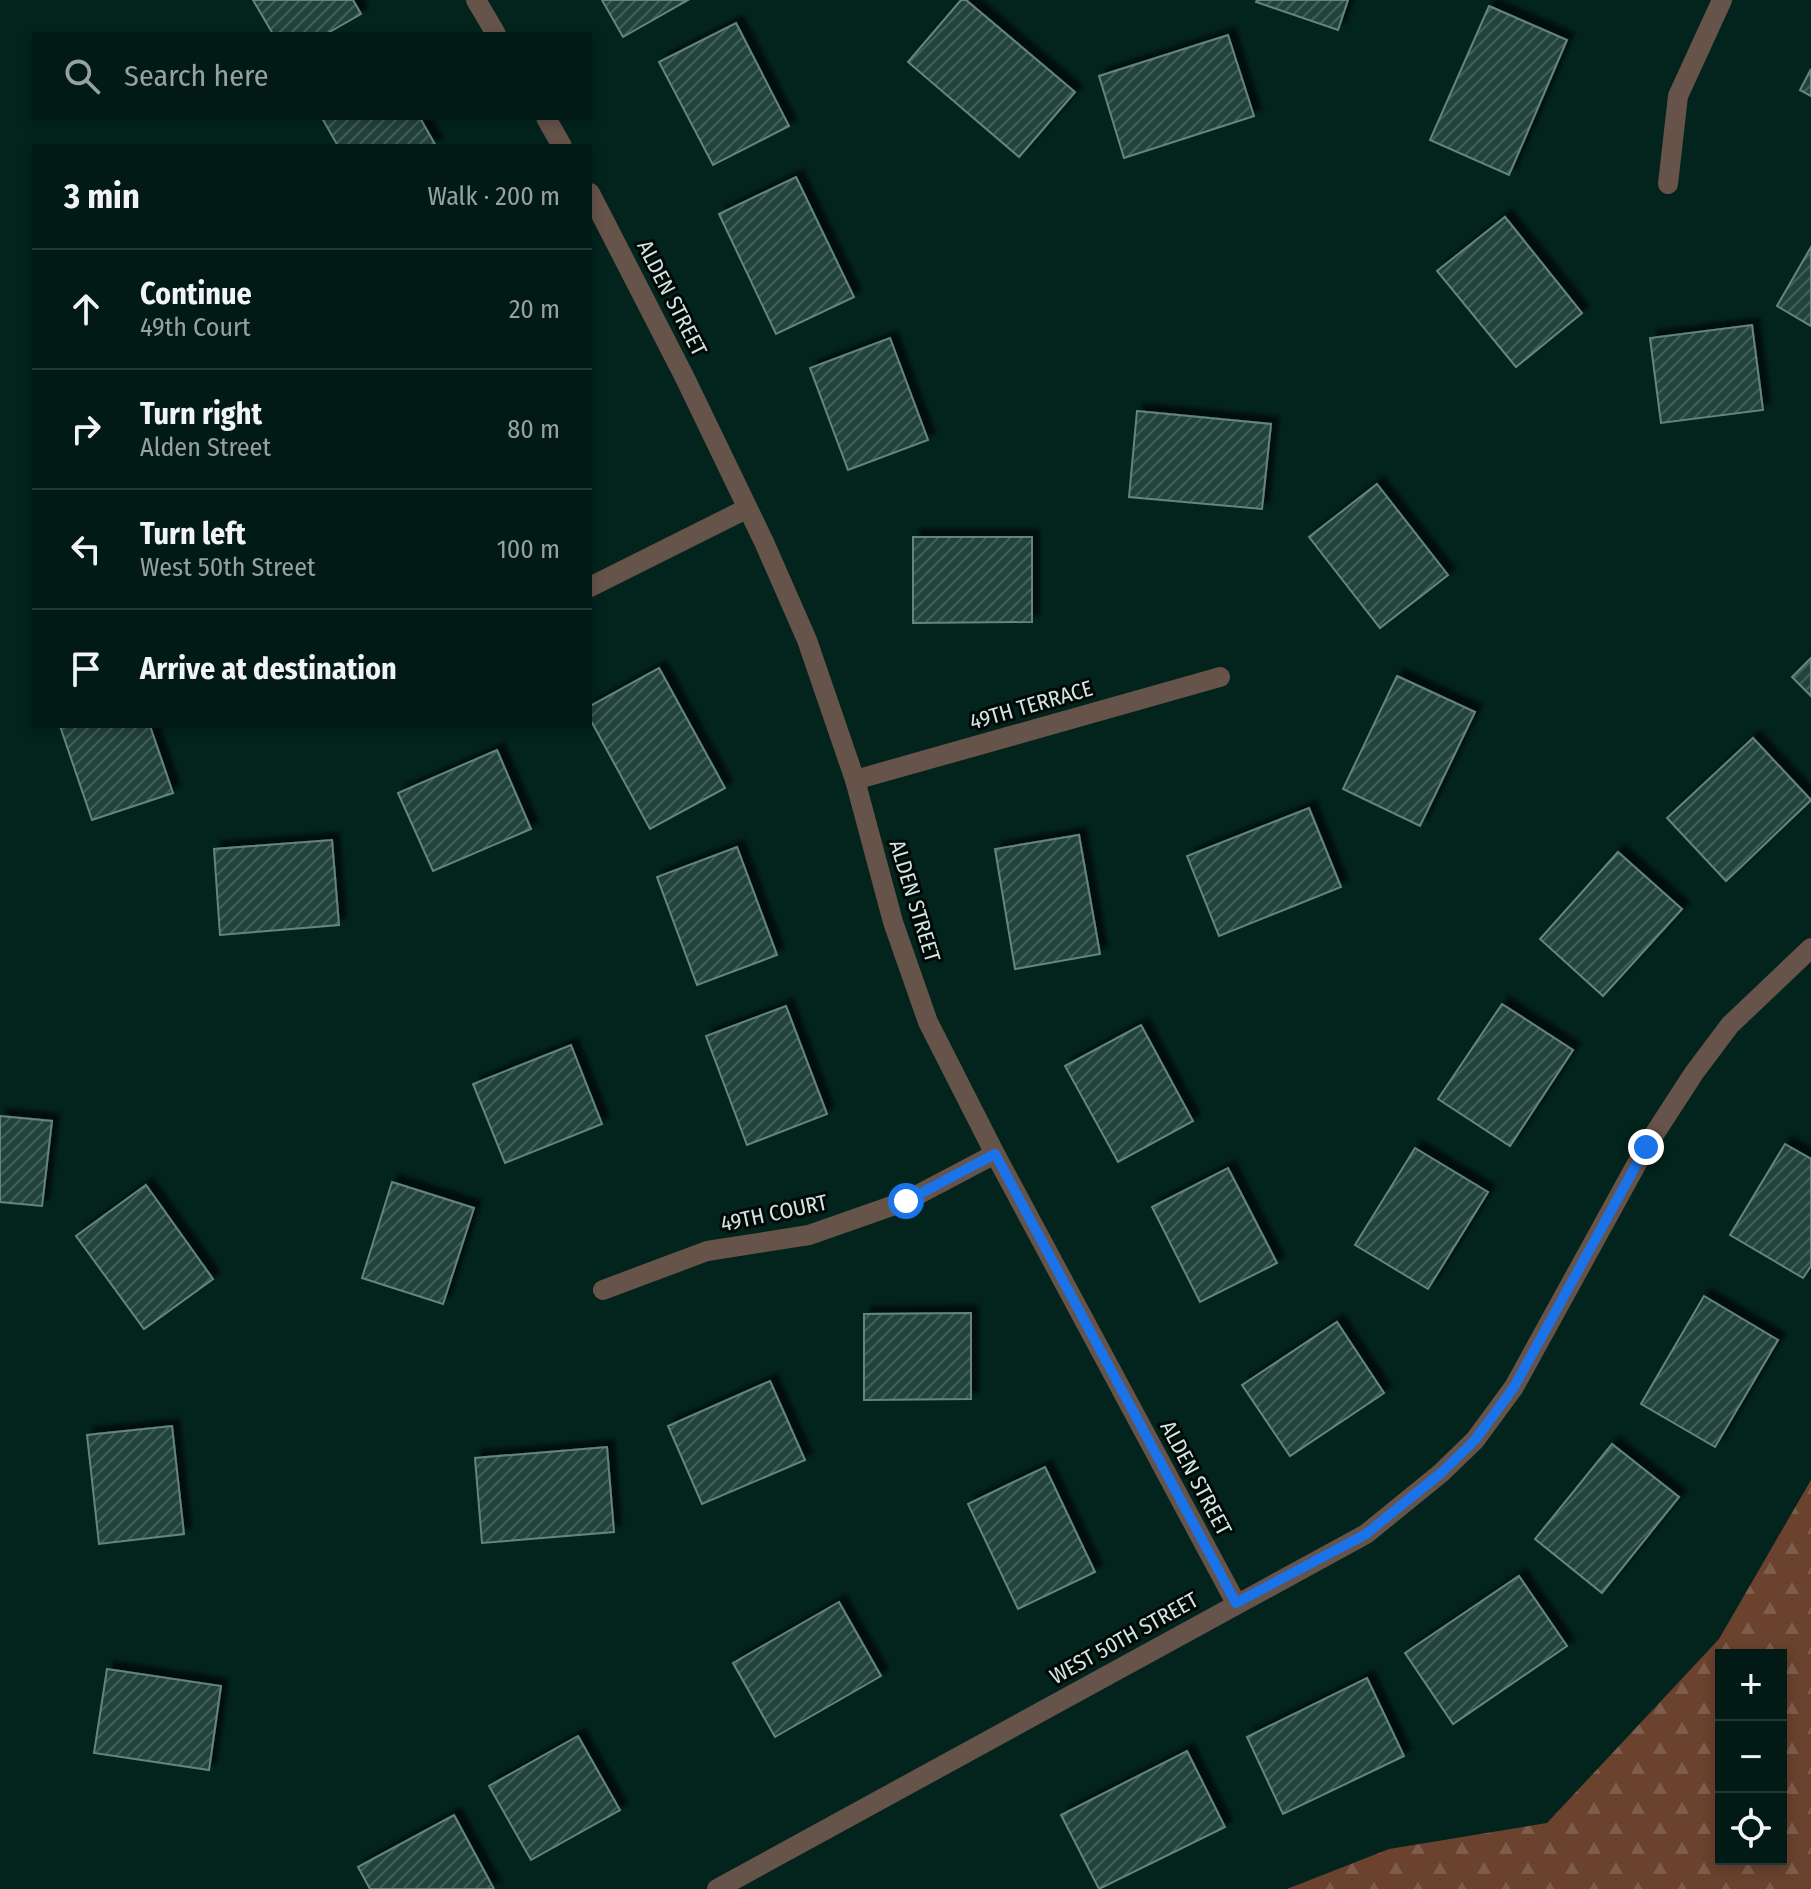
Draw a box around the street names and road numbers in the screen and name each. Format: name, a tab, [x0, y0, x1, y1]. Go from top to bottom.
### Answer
street label: ALDEN STREET	[631, 236, 713, 361]
street label: 49TH TERRACE	[966, 675, 1096, 735]
street label: ALDEN STREET	[884, 837, 947, 966]
street label: 49TH COURT	[718, 1188, 831, 1237]
street label: ALDEN STREET	[1154, 1416, 1238, 1541]
street label: WEST 50TH STREET	[1045, 1586, 1204, 1690]

